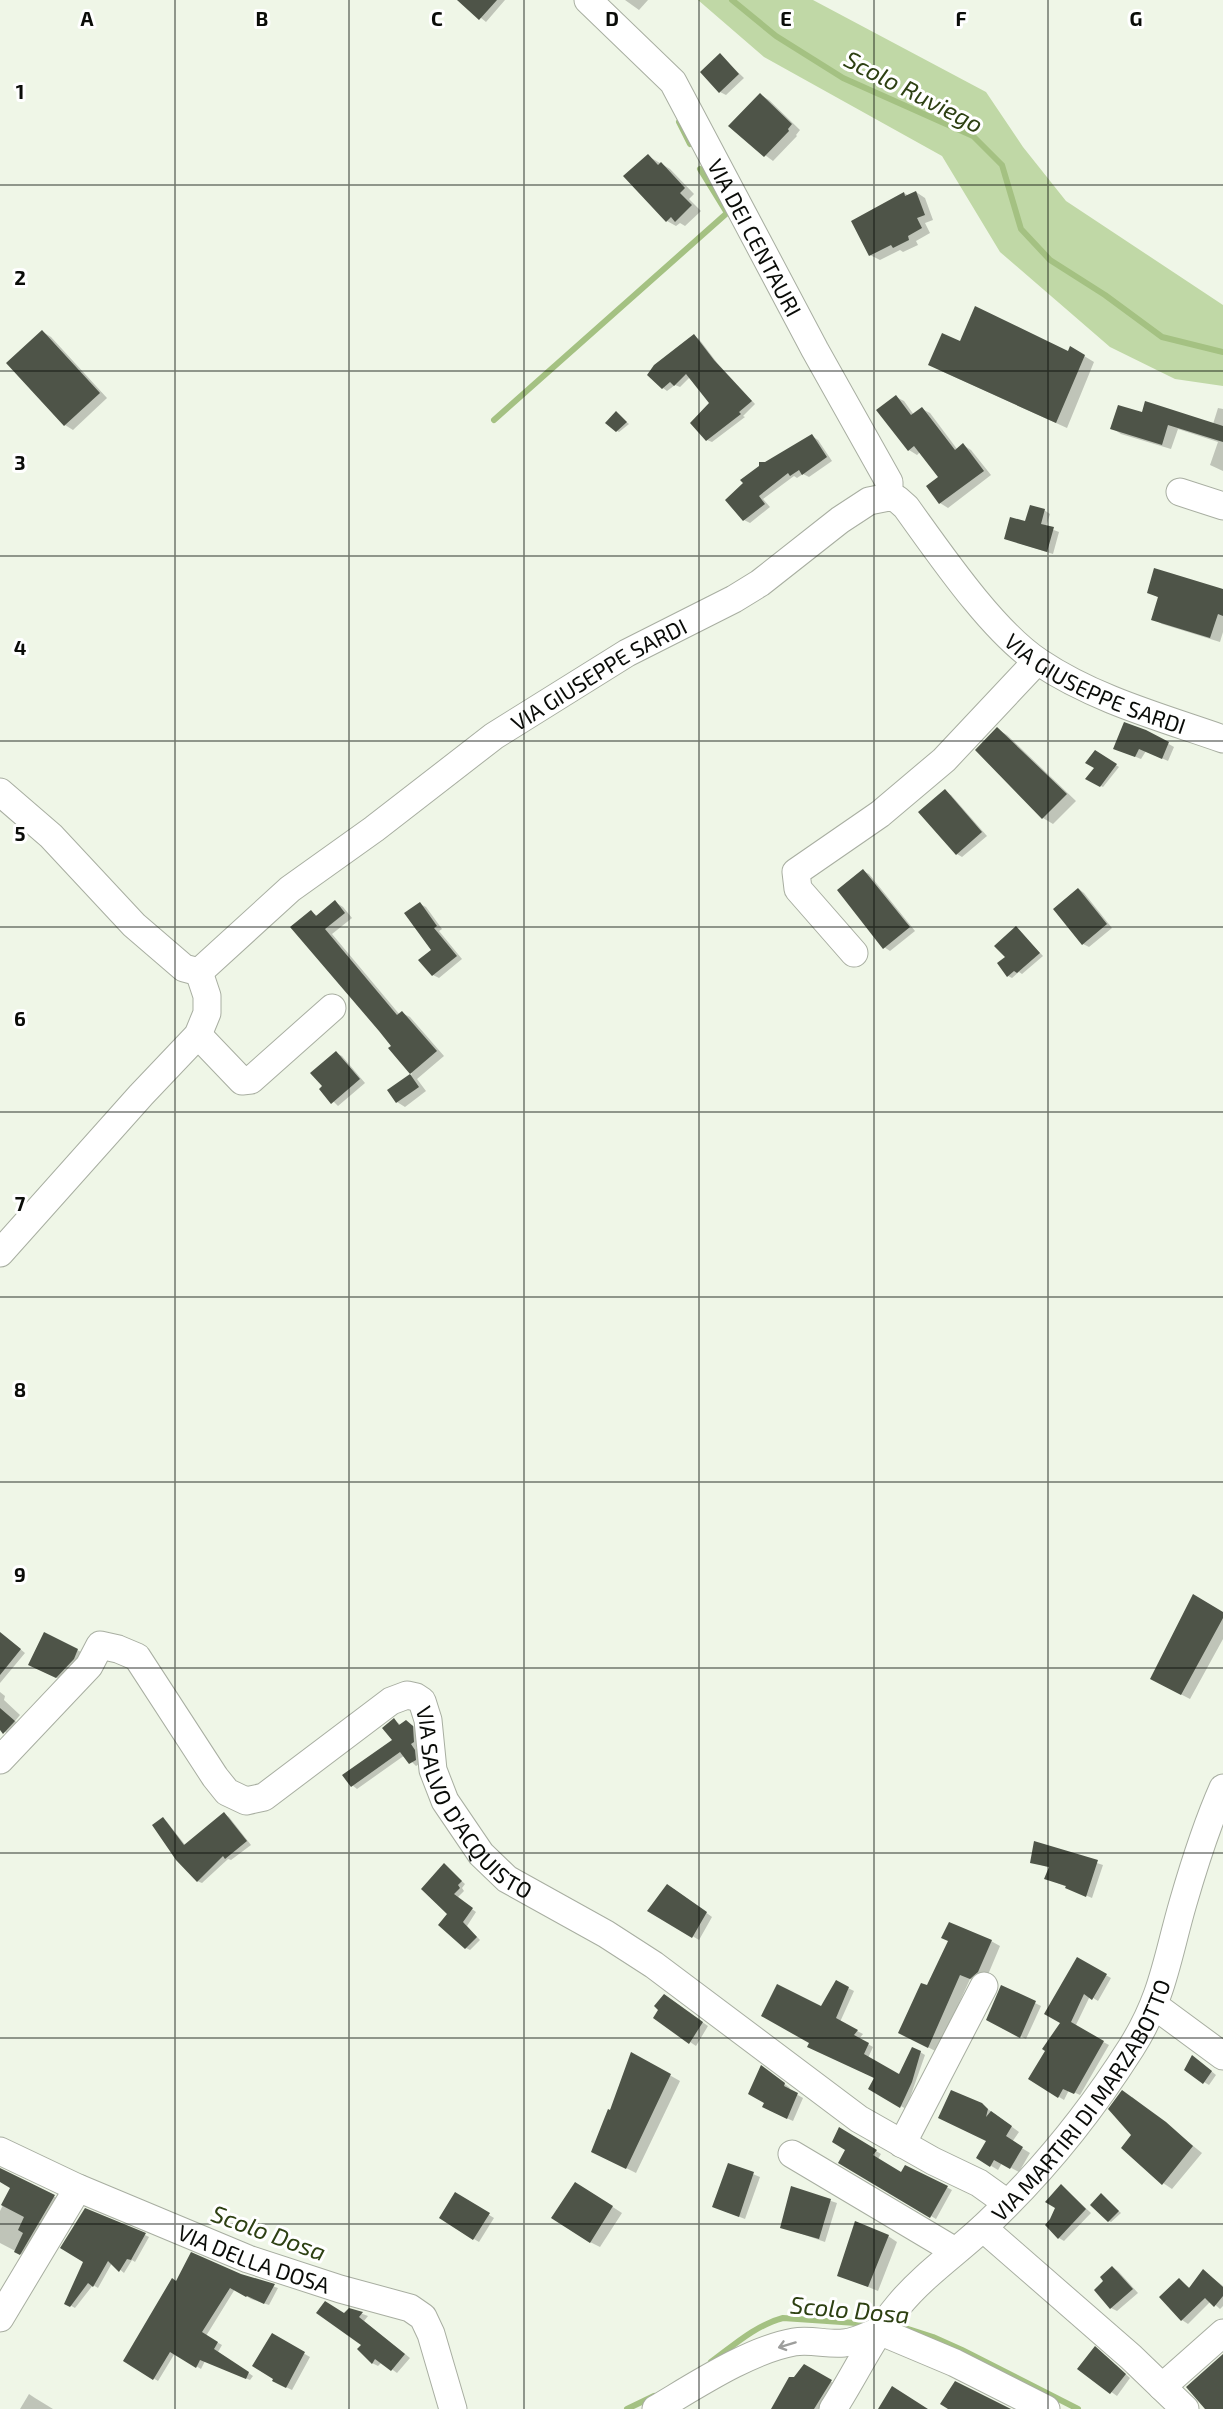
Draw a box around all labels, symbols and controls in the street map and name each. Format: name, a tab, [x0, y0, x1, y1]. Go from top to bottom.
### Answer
text: A	[80, 6, 94, 30]
text: B	[256, 6, 268, 30]
text: C	[431, 6, 443, 30]
text: D	[605, 6, 619, 30]
text: E	[780, 6, 792, 30]
text: F	[955, 6, 967, 30]
text: G	[1130, 6, 1142, 30]
water label: Scolo Ruviego	[840, 44, 988, 138]
text: 1	[16, 79, 24, 103]
street label: VIA DEI CENTAURI	[703, 154, 808, 321]
text: 2	[14, 265, 26, 289]
text: 3	[14, 450, 26, 474]
street label: VIA GIUSEPPE SARDI	[506, 612, 691, 735]
street label: VIA GIUSEPPE SARDI	[1000, 627, 1189, 738]
text: 4	[14, 635, 27, 659]
text: 5	[14, 821, 26, 845]
text: 6	[14, 1006, 26, 1030]
text: 7	[15, 1191, 26, 1215]
text: 8	[14, 1377, 26, 1401]
text: 9	[14, 1562, 26, 1586]
street label: VIA SALVO D'ACQUISTO	[411, 1703, 537, 1904]
street label: VIA MARTIRI DI MARZABOTTO	[986, 1976, 1175, 2226]
water label: Scolo Dosa	[208, 2198, 330, 2266]
street label: VIA DELLA DOSA	[174, 2218, 334, 2298]
water label: Scolo Dosa	[789, 2289, 911, 2329]
one-way arrow	[778, 2340, 797, 2351]

